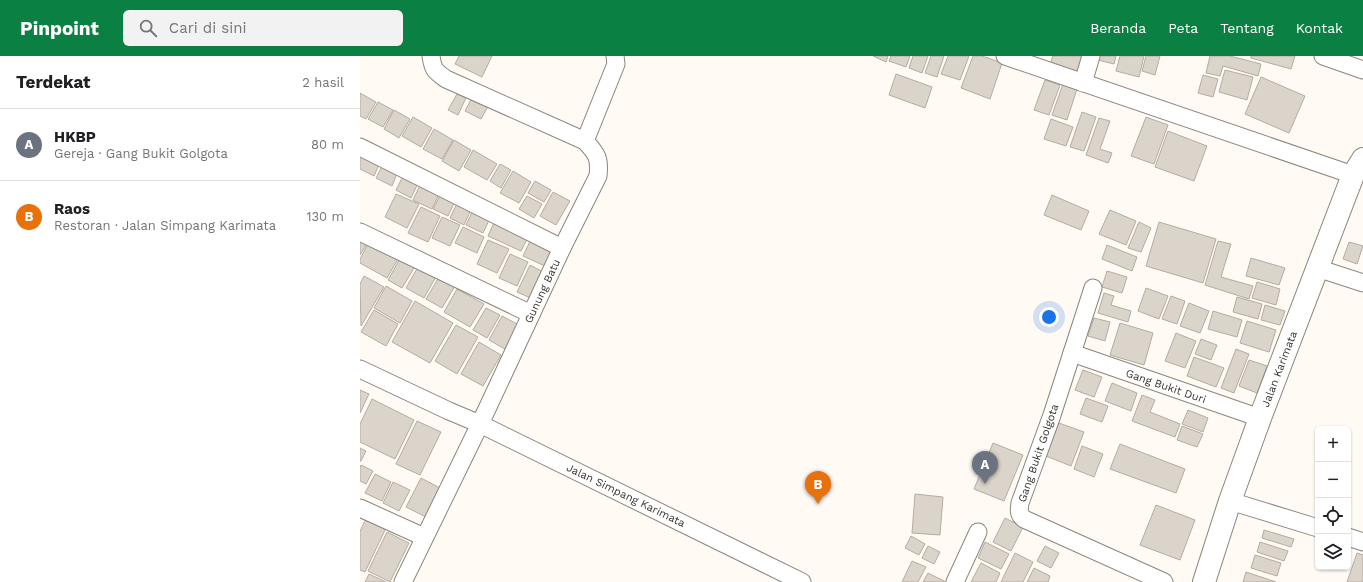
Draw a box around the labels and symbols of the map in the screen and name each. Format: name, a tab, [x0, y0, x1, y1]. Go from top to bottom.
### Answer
street label: Gunung Batu	[522, 257, 563, 325]
your location	[1039, 307, 1059, 327]
street label: Jalan Karimata	[1259, 329, 1300, 409]
street label: Gang Bukit Duri	[1124, 367, 1208, 406]
street label: Gang Bukit Golgota	[1016, 402, 1061, 504]
pin: A	[972, 451, 998, 484]
street label: Jalan Simpang Karimata	[564, 461, 687, 530]
pin: B	[805, 471, 831, 504]

